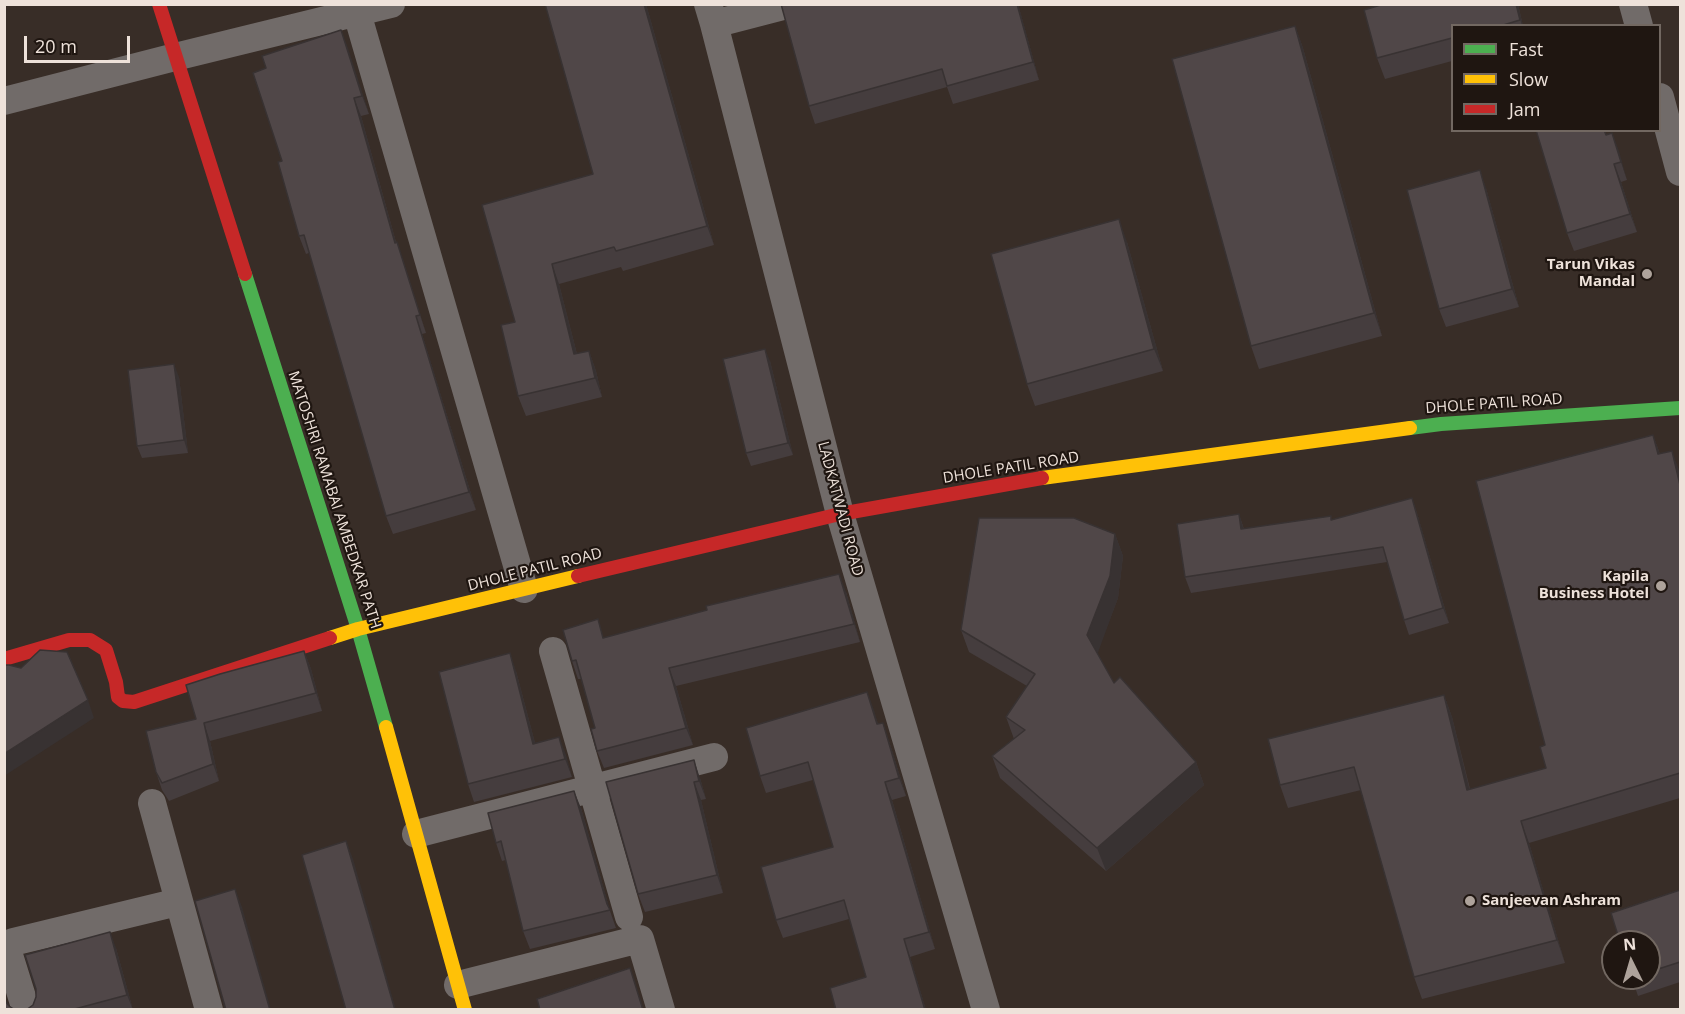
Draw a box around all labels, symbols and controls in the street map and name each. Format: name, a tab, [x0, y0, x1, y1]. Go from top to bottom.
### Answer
scale bar	[27, 24, 134, 62]
legend	[1451, 24, 1661, 132]
text: 20 m	[35, 34, 77, 58]
text: Fast	[1509, 37, 1543, 61]
text: Slow	[1509, 67, 1548, 91]
text: Jam	[1509, 97, 1541, 121]
place label: Tarun Vikas Mandal	[1547, 256, 1635, 291]
marker: Tarun Vikas Mandal	[1640, 267, 1654, 281]
street label: MATOSHRI RAMABAI AMBEDKAR PATH	[284, 369, 384, 631]
street label: DHOLE PATIL ROAD	[1425, 390, 1563, 418]
street label: LADKATWADI ROAD	[813, 440, 867, 578]
street label: DHOLE PATIL ROAD	[942, 448, 1080, 488]
street label: DHOLE PATIL ROAD	[466, 545, 604, 595]
place label: Kapila Business Hotel	[1539, 568, 1649, 603]
marker: Kapila Business Hotel	[1654, 579, 1668, 593]
place label: Sanjeevan Ashram	[1482, 892, 1621, 910]
marker: Sanjeevan Ashram	[1463, 894, 1477, 908]
north arrow	[1601, 930, 1661, 990]
text: N	[1622, 933, 1637, 956]

